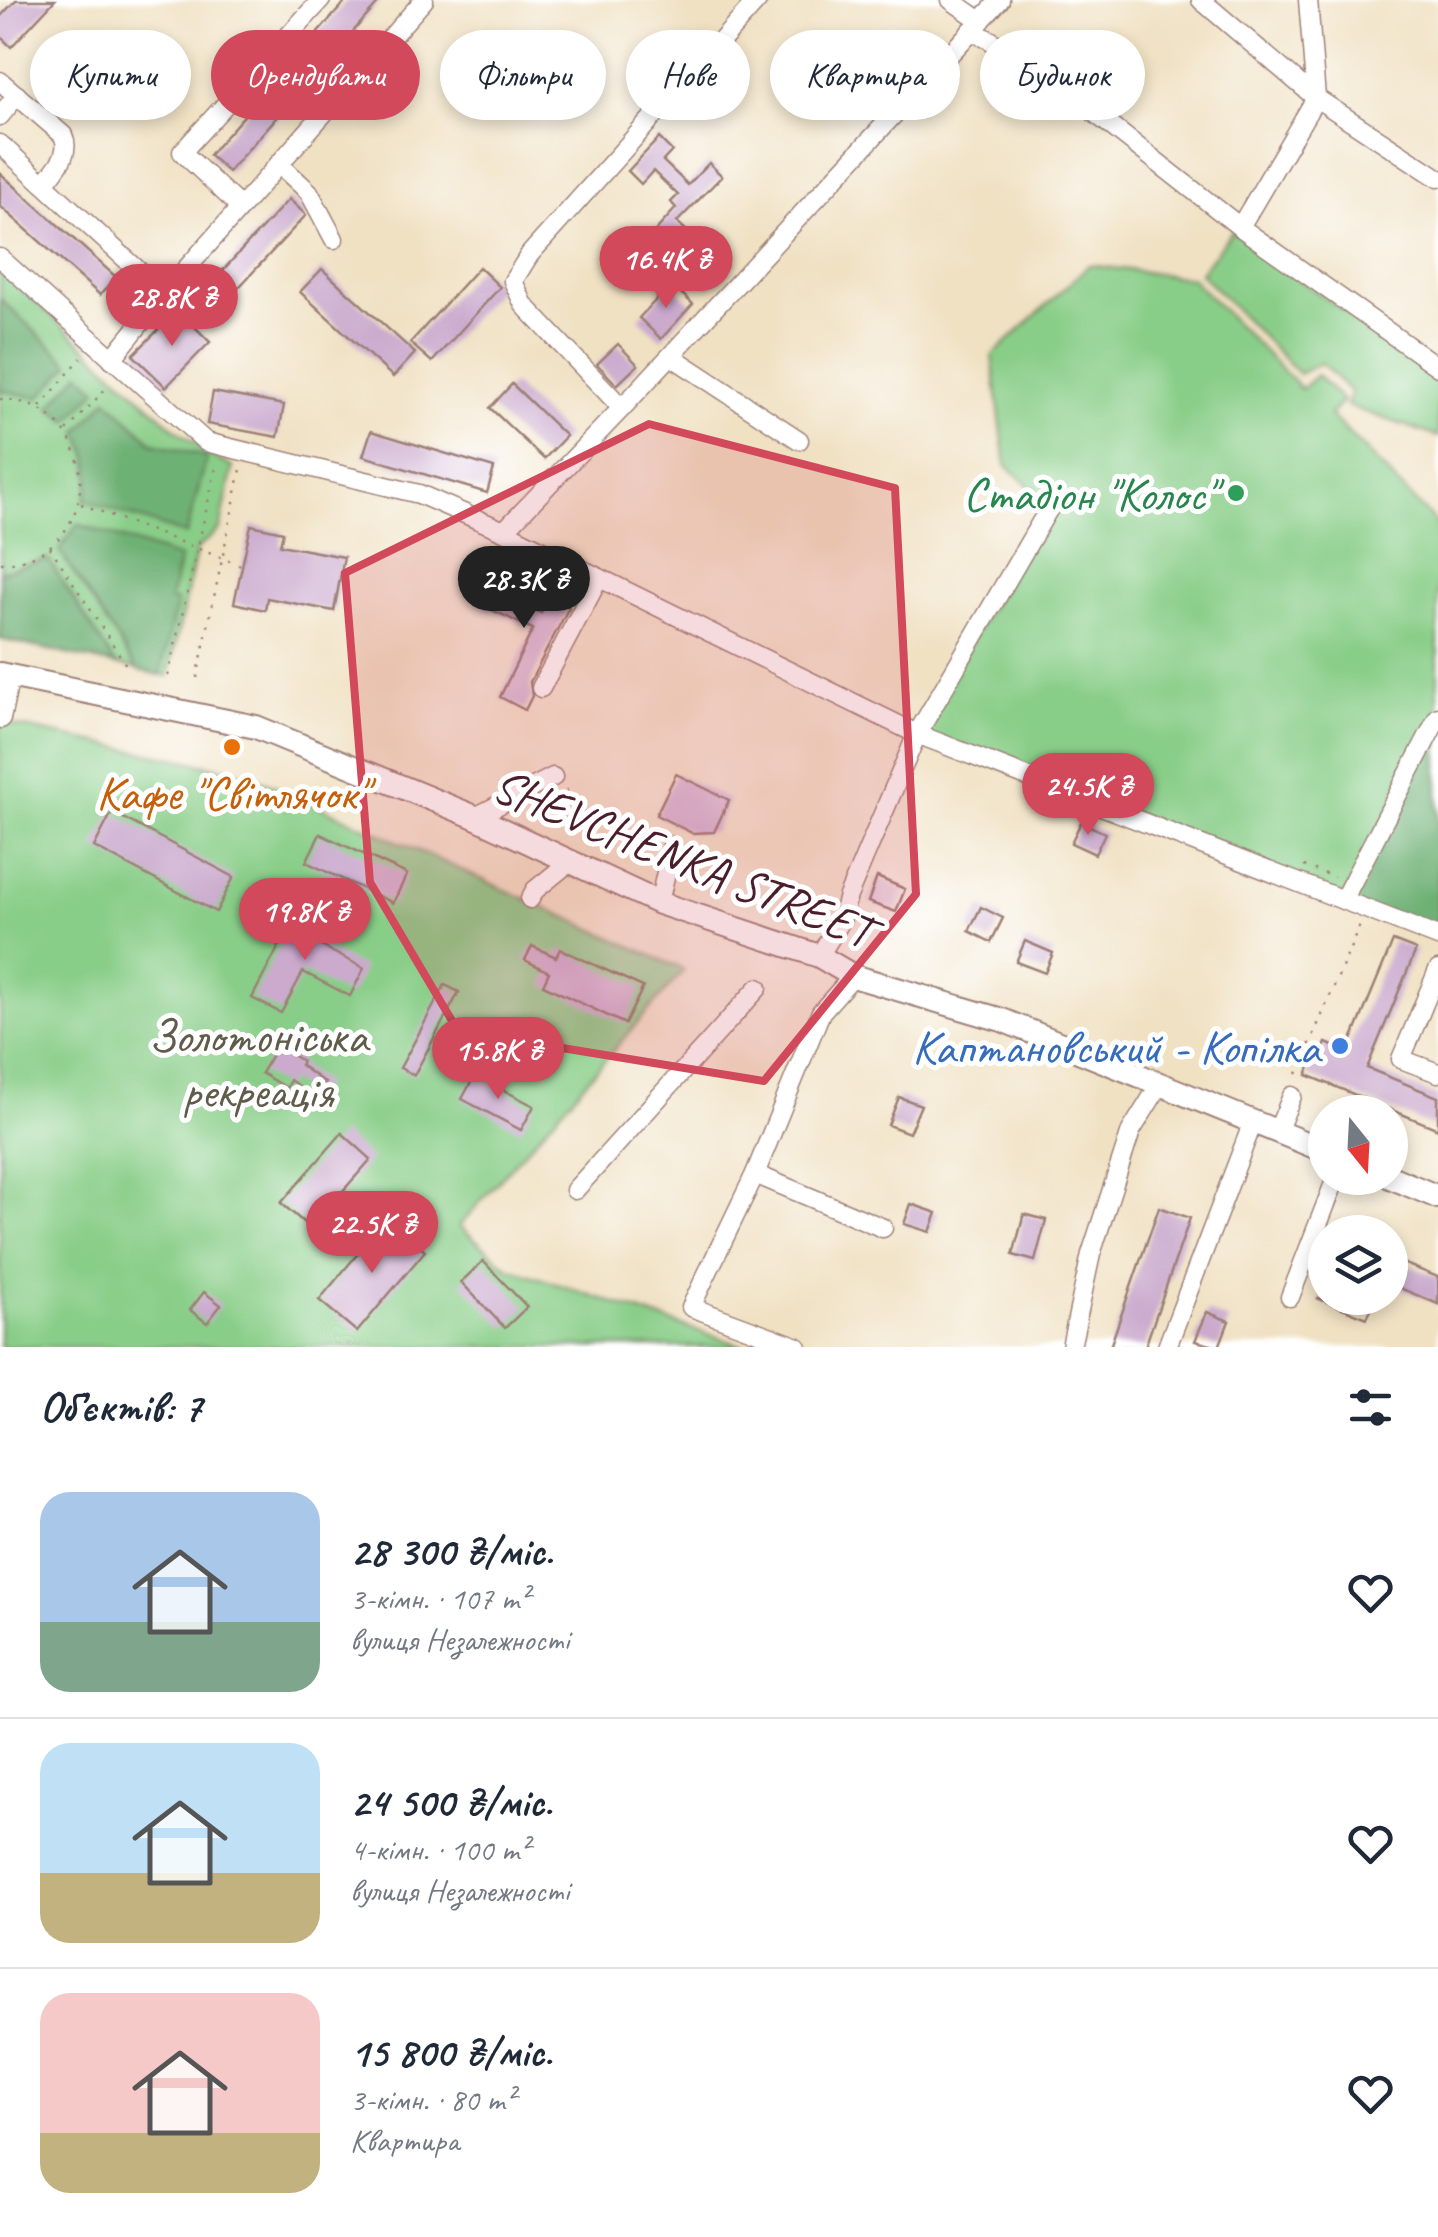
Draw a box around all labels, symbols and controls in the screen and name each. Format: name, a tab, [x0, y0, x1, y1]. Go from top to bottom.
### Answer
chip: Купити	[30, 30, 191, 120]
chip: Орендувати	[211, 30, 420, 120]
chip: Фільтри	[440, 30, 606, 120]
chip: Нове	[626, 30, 750, 120]
chip: Квартира	[770, 30, 960, 120]
chip: Будинок	[980, 30, 1145, 120]
pin: 16.4K ₴	[574, 226, 758, 311]
text: 16.4K ₴	[622, 238, 710, 279]
pin: 28.8K ₴	[80, 264, 264, 349]
text: 28.8K ₴	[128, 276, 216, 317]
place label: Стадіон "Колос"	[963, 464, 1226, 524]
marker: Стадіон "Колос"	[1225, 482, 1247, 504]
pin: 28.3K ₴	[432, 546, 616, 631]
text: 28.3K ₴	[480, 558, 568, 599]
marker: Кафе "Світлячок"	[221, 736, 243, 758]
pin: 24.5K ₴	[996, 753, 1180, 838]
street label: SHEVCHENKA STREET	[484, 755, 891, 965]
place label: Кафе "Світлячок"	[96, 763, 377, 823]
text: 24.5K ₴	[1044, 765, 1132, 806]
pin: 19.8K ₴	[213, 878, 397, 963]
text: 19.8K ₴	[261, 890, 349, 931]
park label: Золотоніська рекреація	[148, 1006, 371, 1121]
pin: 15.8K ₴	[406, 1017, 590, 1102]
place label: Каптановський - Копілка	[912, 1017, 1323, 1077]
text: 15.8K ₴	[454, 1029, 542, 1070]
marker: Каптановський - Копілка	[1329, 1035, 1351, 1057]
north arrow	[1308, 1095, 1408, 1195]
map controls	[1308, 1095, 1408, 1315]
pin: 22.5K ₴	[280, 1191, 464, 1276]
text: 22.5K ₴	[328, 1203, 416, 1244]
button: layers	[1308, 1215, 1408, 1315]
icon: filters	[1343, 1380, 1398, 1435]
text: Об’єктів: 7	[40, 1381, 202, 1434]
text: 28 300 ₴/міс.	[350, 1525, 553, 1578]
icon: home	[120, 1532, 240, 1652]
icon: heart	[1343, 1565, 1398, 1620]
text: 3-кімн. · 107 m²	[350, 1578, 529, 1619]
text: вулиця Незалежності	[350, 1619, 570, 1660]
text: 24 500 ₴/міс.	[350, 1776, 552, 1829]
icon: home	[120, 1783, 240, 1903]
icon: heart	[1343, 1816, 1398, 1871]
text: 4-кімн. · 100 m²	[350, 1829, 529, 1870]
text: вулиця Незалежності	[350, 1870, 570, 1911]
text: 15 800 ₴/міс.	[350, 2026, 552, 2079]
icon: home	[120, 2033, 240, 2153]
icon: heart	[1343, 2066, 1398, 2121]
text: 3-кімн. · 80 m²	[350, 2079, 515, 2120]
text: Квартира	[350, 2120, 459, 2161]

